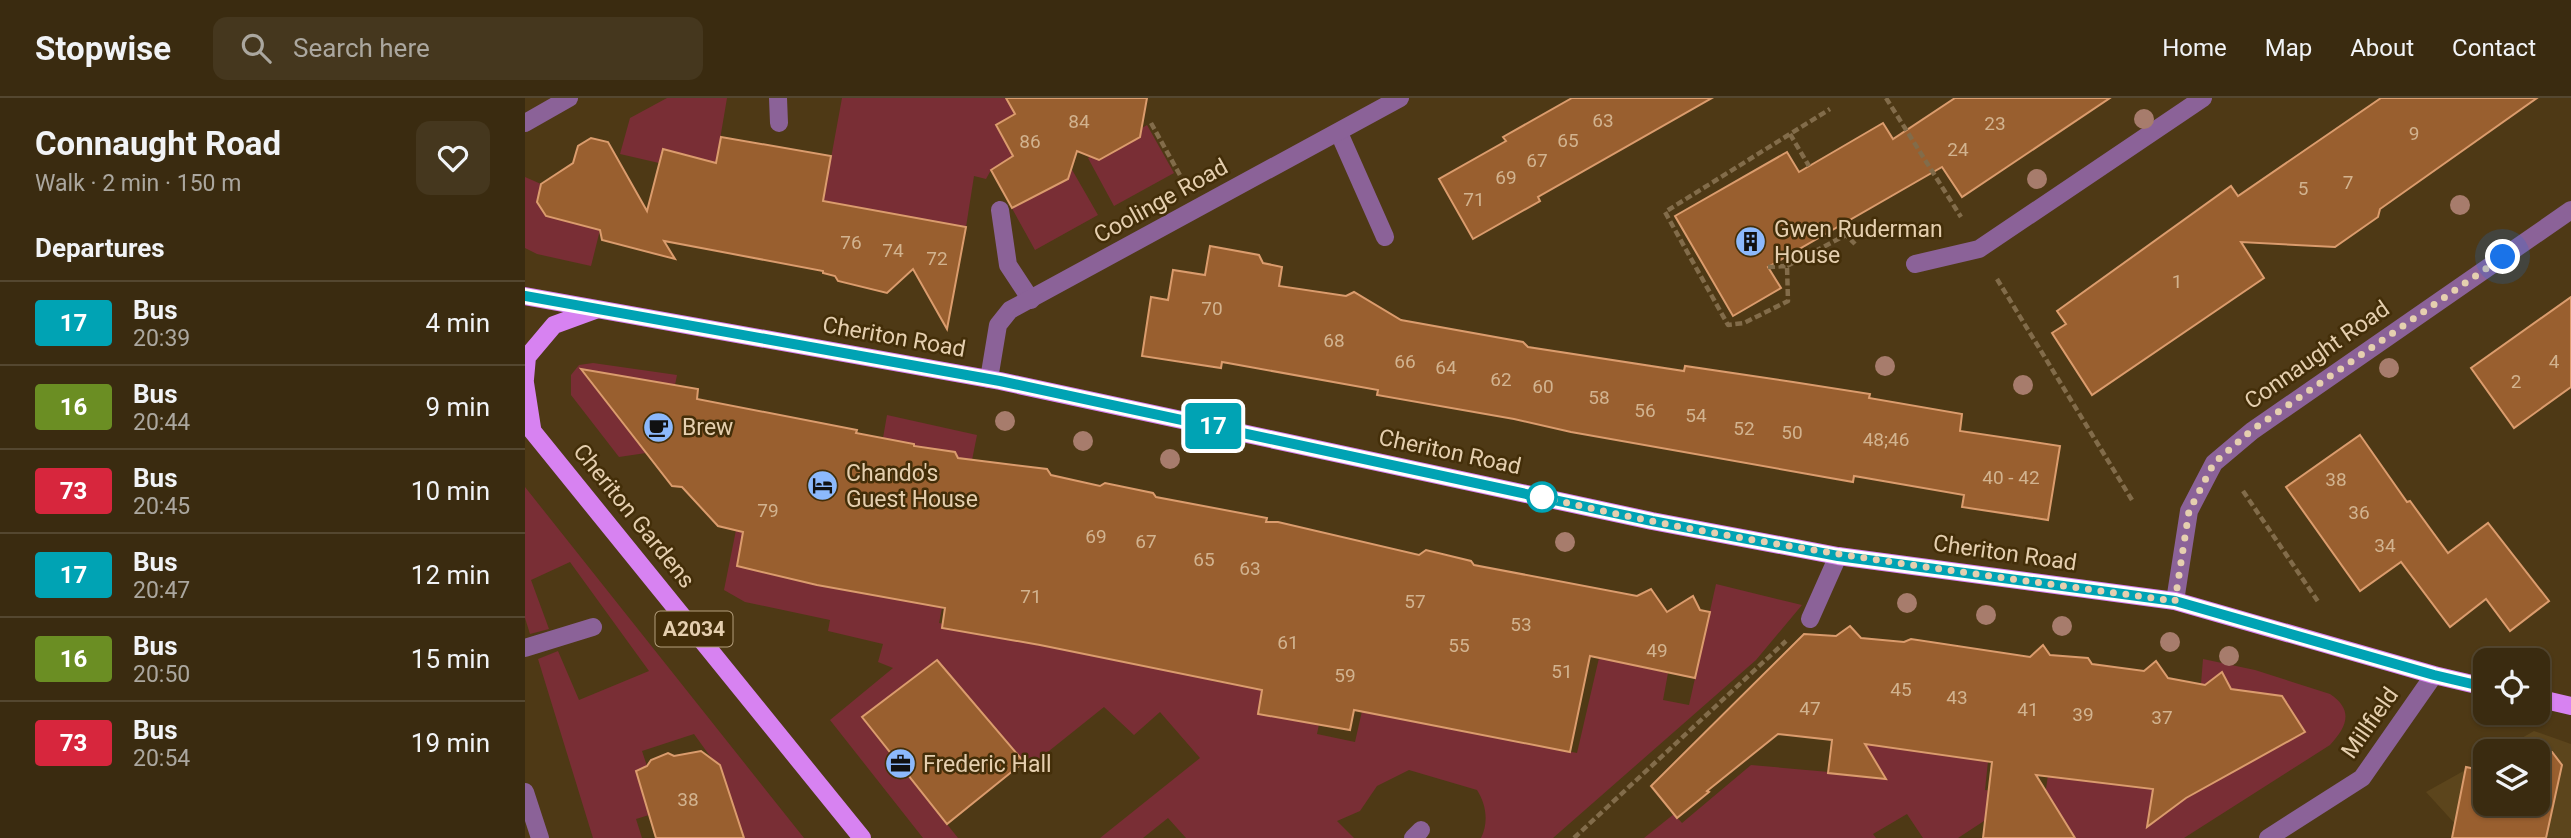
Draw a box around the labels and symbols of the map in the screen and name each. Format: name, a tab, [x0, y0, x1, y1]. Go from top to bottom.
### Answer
house number: 63	[1592, 109, 1614, 132]
house number: 84	[1068, 110, 1090, 133]
house number: 23	[1984, 112, 2006, 135]
house number: 9	[2409, 122, 2419, 145]
house number: 65	[1557, 129, 1579, 152]
house number: 86	[1019, 130, 1041, 153]
house number: 24	[1947, 138, 1969, 161]
house number: 67	[1526, 149, 1548, 172]
street label: Coolinge Road	[1089, 153, 1233, 249]
house number: 69	[1495, 166, 1517, 189]
house number: 7	[2343, 171, 2353, 194]
house number: 5	[2298, 177, 2308, 200]
house number: 71	[1463, 188, 1485, 211]
place label: Gwen Ruderman House	[1774, 216, 1943, 269]
building icon: Gwen Ruderman House	[1734, 225, 1768, 259]
house number: 76	[840, 231, 862, 254]
house number: 74	[882, 239, 904, 262]
your location	[2485, 239, 2520, 274]
house number: 72	[926, 247, 948, 270]
house number: 1	[2172, 270, 2182, 293]
street label: Connaught Road	[2240, 295, 2394, 415]
house number: 70	[1201, 297, 1223, 320]
street label: Cheriton Road	[820, 311, 968, 363]
house number: 68	[1323, 329, 1345, 352]
house number: 66	[1394, 350, 1416, 373]
house number: 4	[2549, 350, 2560, 373]
house number: 64	[1435, 356, 1457, 379]
house number: 62	[1490, 368, 1512, 391]
house number: 2	[2511, 370, 2521, 393]
house number: 60	[1532, 375, 1554, 398]
house number: 58	[1588, 386, 1610, 409]
house number: 56	[1634, 399, 1656, 422]
line badge: 17	[1181, 403, 1245, 449]
house number: 54	[1685, 404, 1707, 427]
cafe icon: Brew	[642, 410, 676, 444]
place label: Brew	[682, 414, 733, 441]
house number: 52	[1733, 417, 1755, 440]
house number: 50	[1781, 421, 1803, 444]
street label: Cheriton Road	[1376, 424, 1524, 480]
house number: 48;46	[1863, 428, 1909, 451]
street label: Cheriton Gardens	[568, 439, 700, 593]
place label: Chando's Guest House	[846, 460, 978, 513]
house number: 40 - 42	[1982, 466, 2040, 489]
house number: 38	[2325, 468, 2347, 491]
hotel icon: Chando's Guest House	[806, 469, 840, 503]
unlabelled marker	[1527, 482, 1557, 512]
house number: 79	[757, 499, 779, 522]
house number: 36	[2348, 501, 2370, 524]
house number: 69	[1085, 525, 1107, 548]
house number: 67	[1135, 530, 1157, 553]
street label: Cheriton Road	[1931, 530, 2079, 576]
house number: 34	[2374, 534, 2396, 557]
house number: 65	[1193, 548, 1215, 571]
house number: 63	[1239, 557, 1261, 580]
house number: 71	[1020, 585, 1042, 608]
house number: 57	[1404, 590, 1426, 613]
road number: A2034	[655, 612, 733, 646]
house number: 53	[1510, 613, 1532, 636]
house number: 61	[1277, 631, 1299, 654]
house number: 55	[1448, 634, 1470, 657]
house number: 49	[1646, 639, 1668, 662]
house number: 51	[1551, 660, 1573, 683]
house number: 59	[1334, 664, 1356, 687]
house number: 45	[1890, 678, 1912, 701]
street label: Millfield	[2336, 682, 2404, 764]
house number: 43	[1946, 686, 1968, 709]
house number: 47	[1799, 697, 1821, 720]
house number: 41	[2017, 698, 2039, 721]
house number: 39	[2072, 703, 2094, 726]
house number: 37	[2151, 706, 2173, 729]
office icon: Frederic Hall	[883, 747, 917, 781]
place label: Frederic Hall	[923, 751, 1052, 778]
house number: 38	[677, 788, 699, 811]

